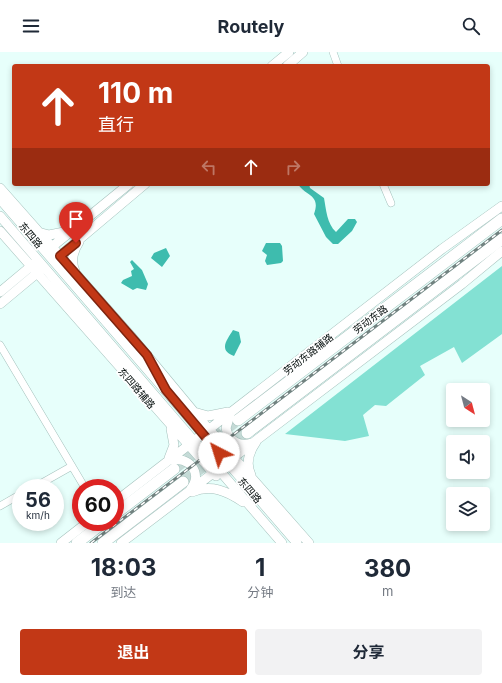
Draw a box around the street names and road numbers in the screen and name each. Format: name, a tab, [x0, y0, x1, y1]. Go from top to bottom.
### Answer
street label: 东四路	[17, 220, 45, 250]
street label: 劳动东路	[350, 302, 390, 336]
street label: 劳动东路辅路	[281, 331, 335, 377]
street label: 东四路辅路	[116, 365, 158, 411]
street label: 东四路	[236, 475, 264, 505]

